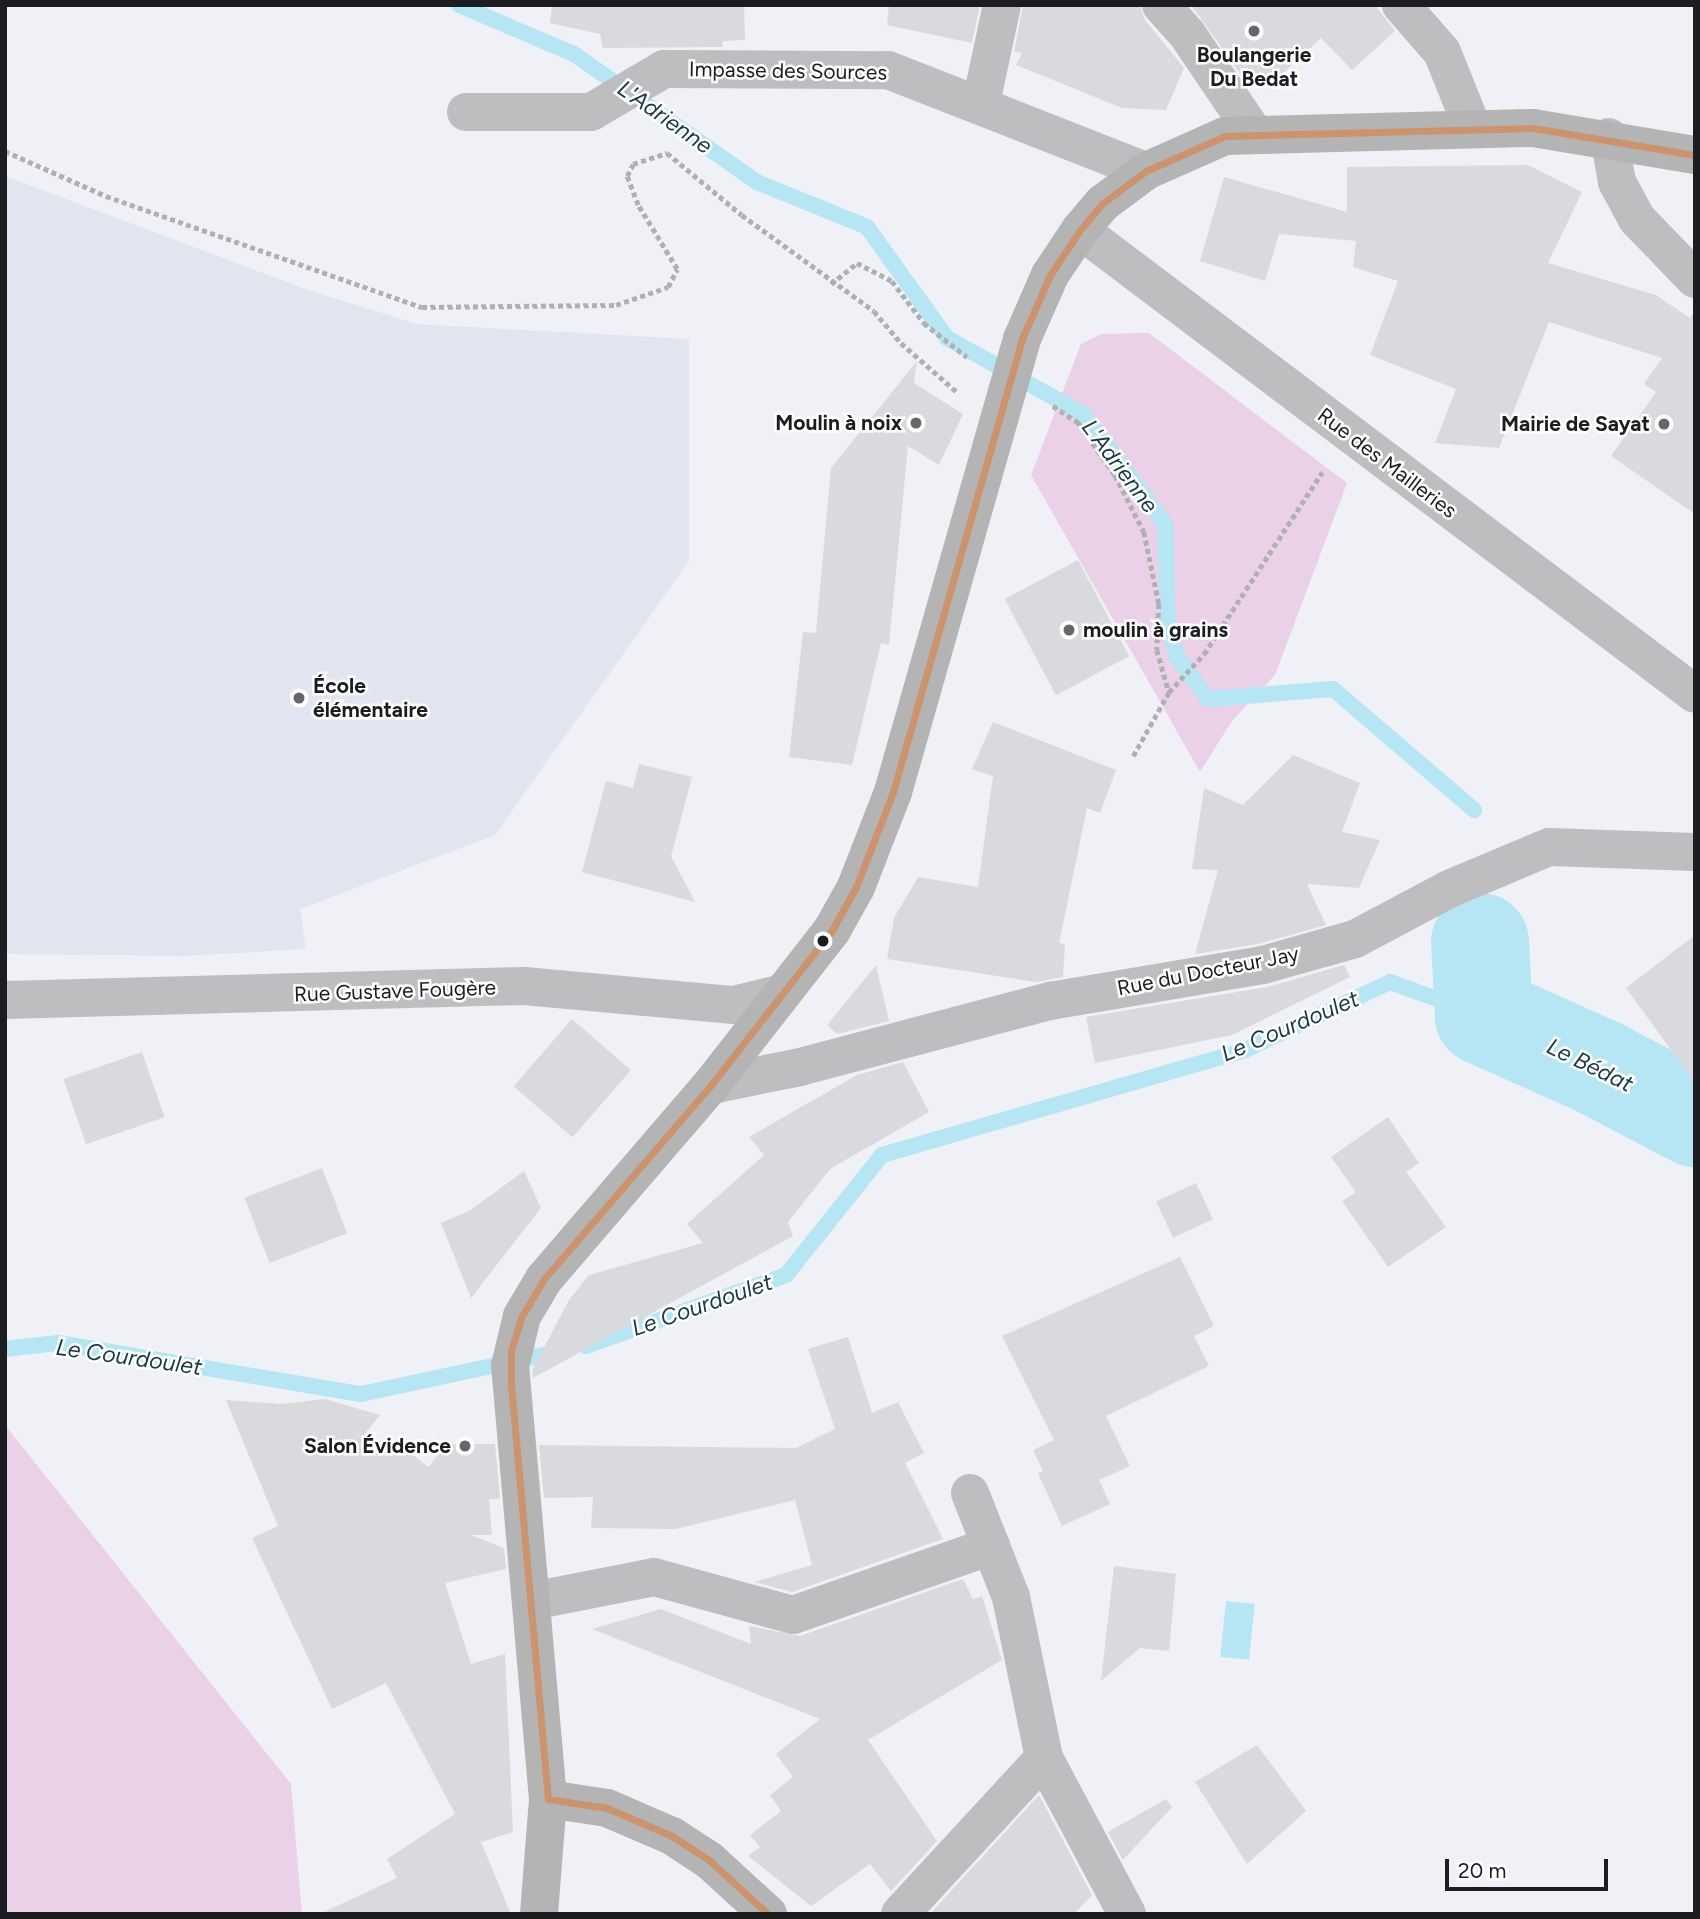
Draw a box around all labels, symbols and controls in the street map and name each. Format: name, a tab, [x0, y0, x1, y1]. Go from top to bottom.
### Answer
marker: Boulangerie Du Bedat	[1246, 23, 1262, 39]
place label: Boulangerie Du Bedat	[1197, 42, 1311, 92]
street label: Impasse des Sources	[689, 57, 887, 85]
water label: L'Adrienne	[612, 74, 718, 160]
street label: Rue des Mailleries	[1313, 403, 1461, 523]
place label: Moulin à noix	[775, 410, 902, 436]
place label: Mairie de Sayat	[1501, 411, 1650, 437]
water label: L'Adrienne	[1076, 414, 1164, 518]
marker: Moulin à noix	[908, 415, 924, 431]
marker: Mairie de Sayat	[1656, 416, 1672, 432]
place label: moulin à grains	[1083, 617, 1228, 643]
marker: moulin à grains	[1061, 622, 1077, 638]
place label: École élémentaire	[313, 673, 428, 723]
marker: École élémentaire	[291, 690, 307, 706]
unlabelled marker	[816, 934, 830, 948]
street label: Rue du Docteur Jay	[1115, 941, 1301, 1001]
street label: Rue Gustave Fougère	[293, 975, 497, 1007]
water label: Le Courdoulet	[1217, 985, 1363, 1067]
water label: Le Bédat	[1542, 1032, 1638, 1098]
water label: Le Courdoulet	[628, 1268, 776, 1342]
water label: Le Courdoulet	[54, 1333, 204, 1381]
place label: Salon Évidence	[304, 1433, 451, 1459]
marker: Salon Évidence	[457, 1438, 473, 1454]
scale bar	[1448, 1846, 1611, 1890]
text: 20 m	[1458, 1858, 1506, 1883]

